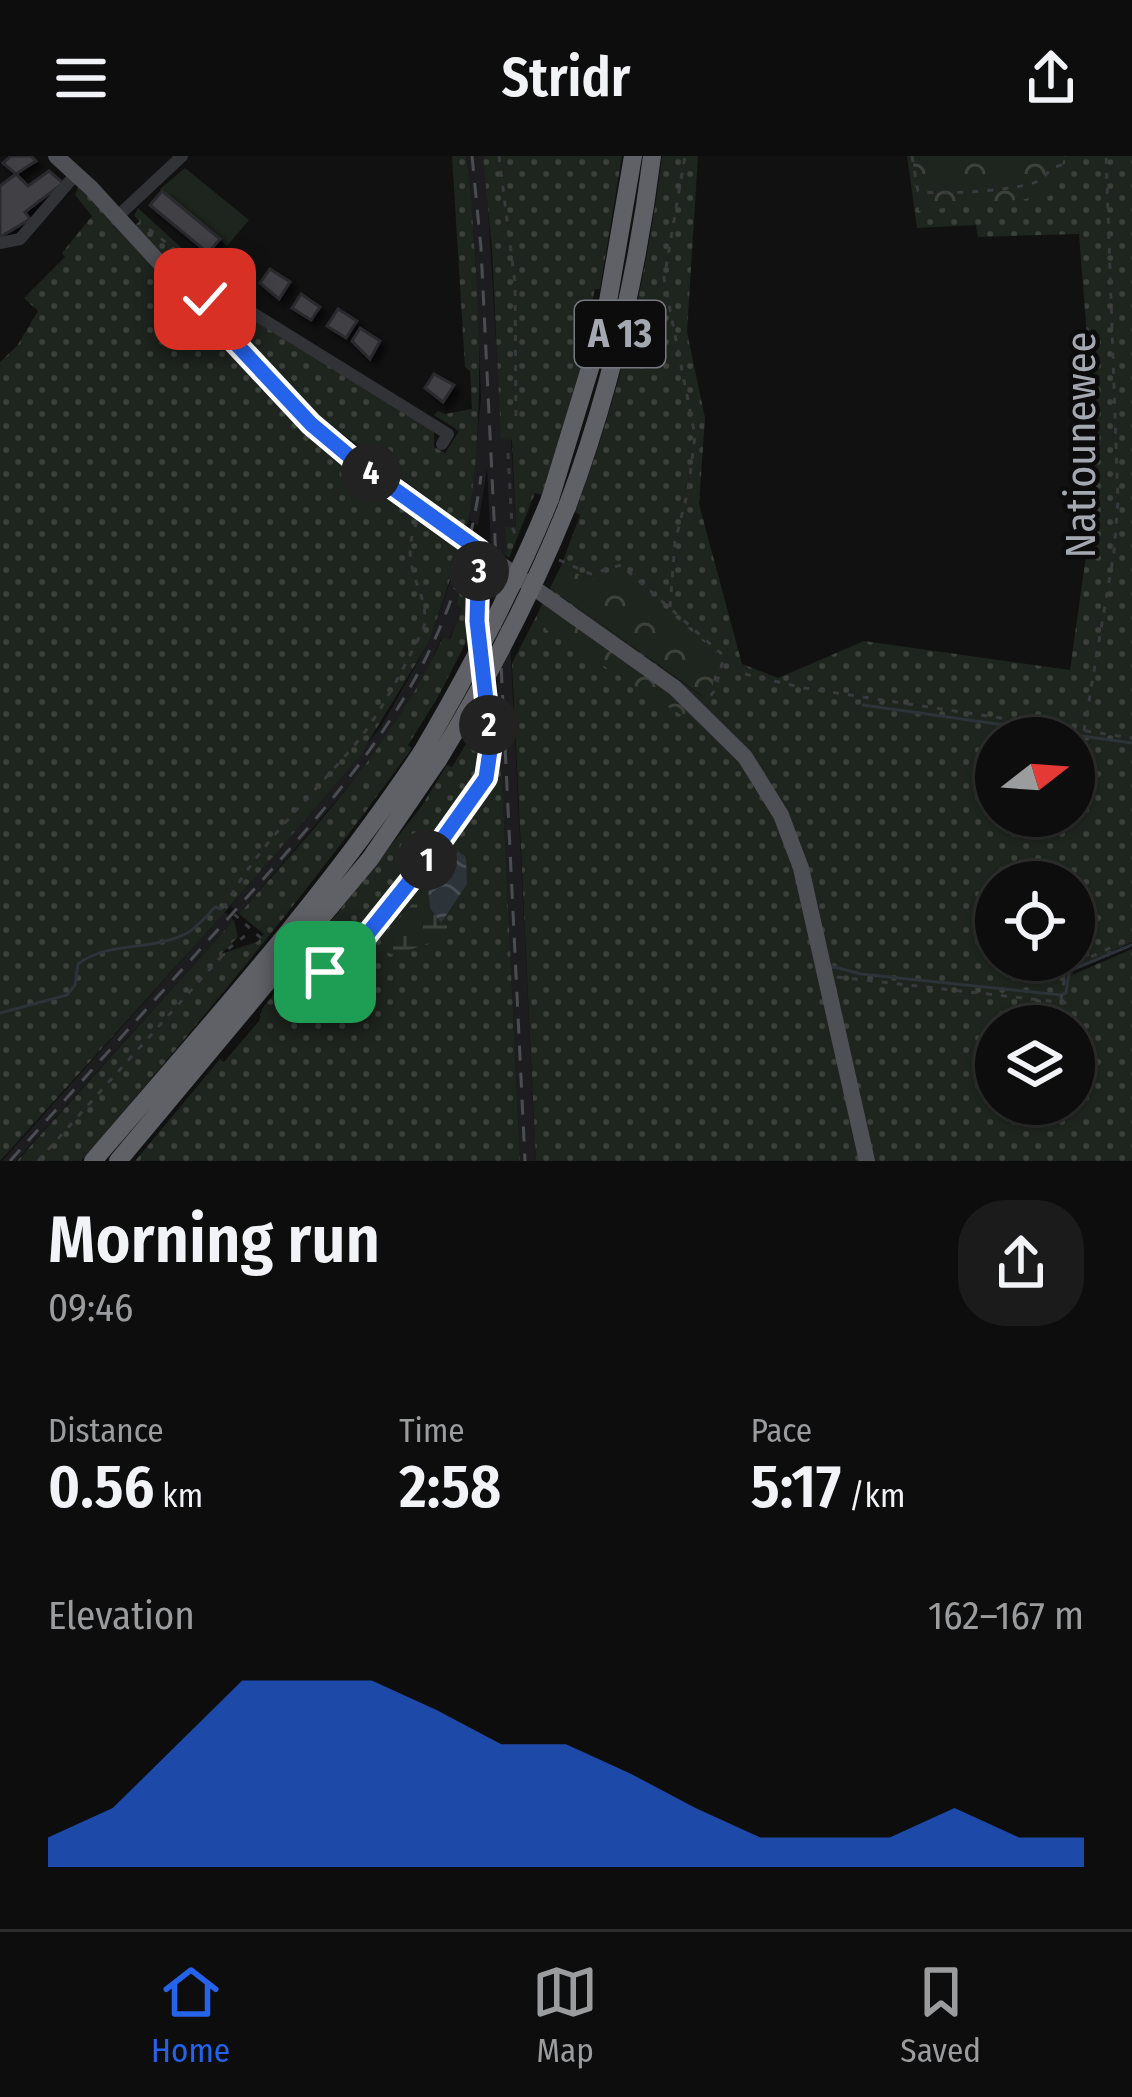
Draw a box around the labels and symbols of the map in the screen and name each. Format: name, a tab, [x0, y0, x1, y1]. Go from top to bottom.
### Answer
pin	[154, 248, 256, 350]
road number: A 13	[575, 301, 665, 367]
street label: Natiounewee	[1056, 332, 1106, 558]
pin: 4	[341, 443, 401, 503]
pin: 3	[449, 541, 509, 601]
pin: 2	[459, 695, 519, 755]
north arrow	[975, 717, 1095, 837]
pin: 1	[397, 830, 457, 890]
pin	[274, 921, 376, 1023]

